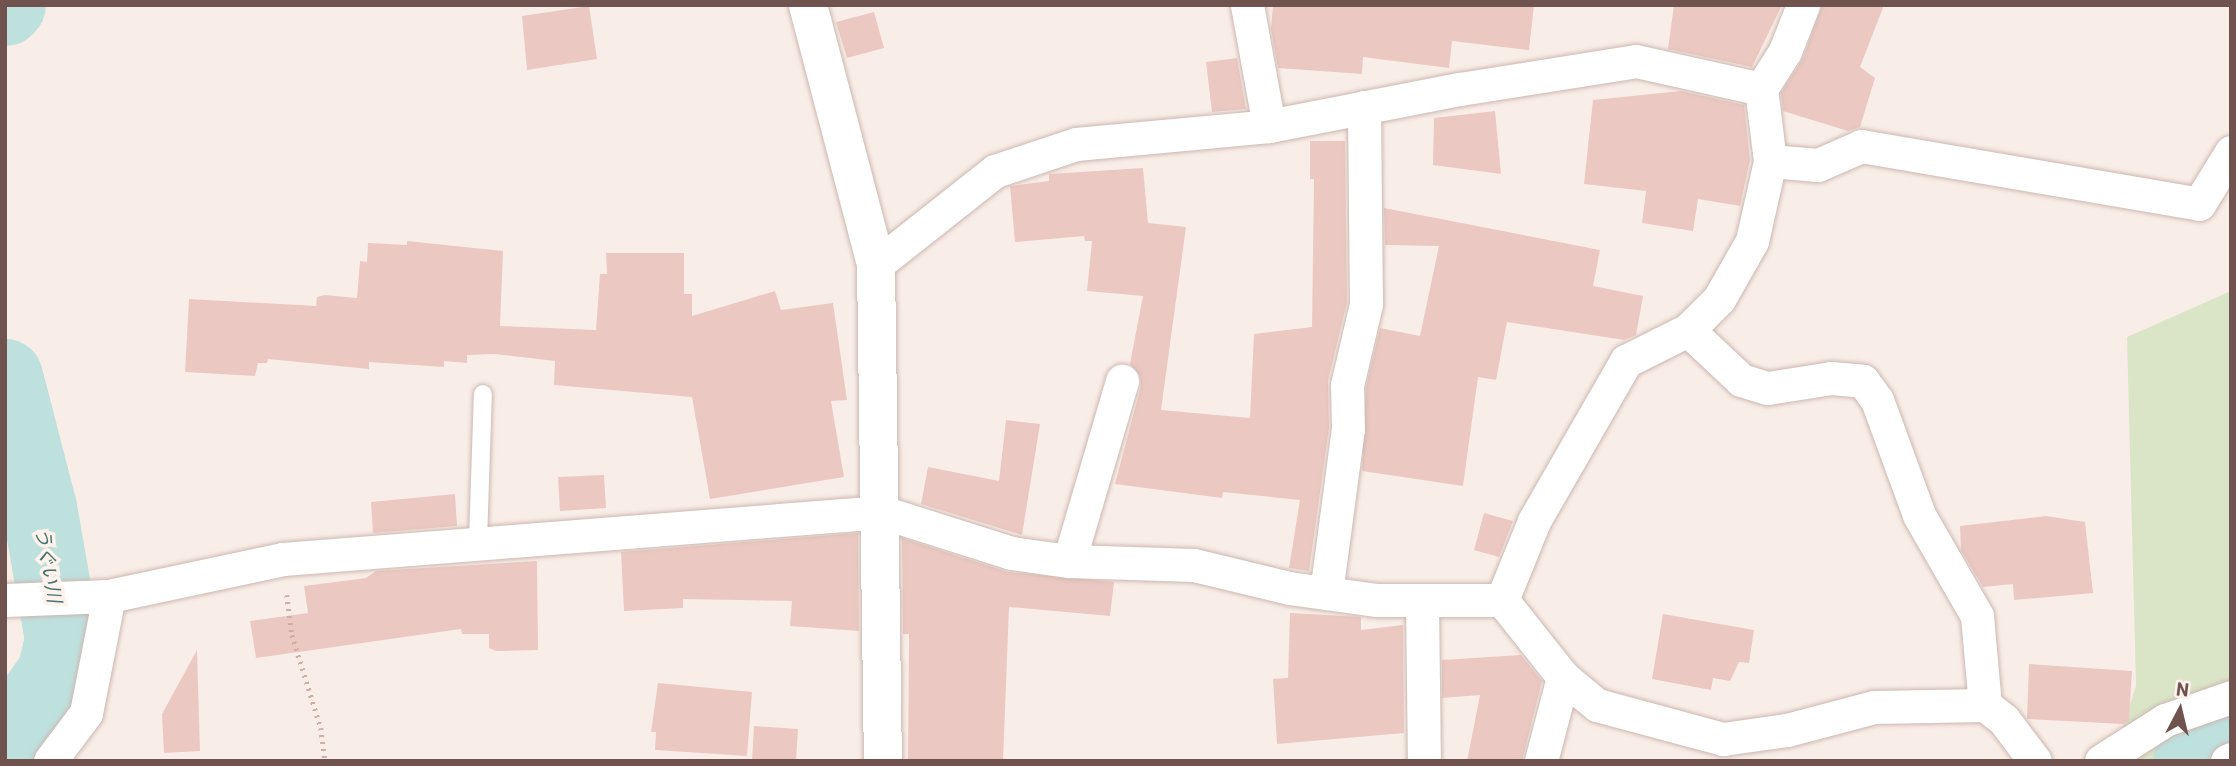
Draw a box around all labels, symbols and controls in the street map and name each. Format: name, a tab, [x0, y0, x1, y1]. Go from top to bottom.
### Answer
water label: うぐい川	[31, 526, 67, 604]
north arrow	[2145, 675, 2215, 745]
text: N	[2175, 676, 2190, 701]

